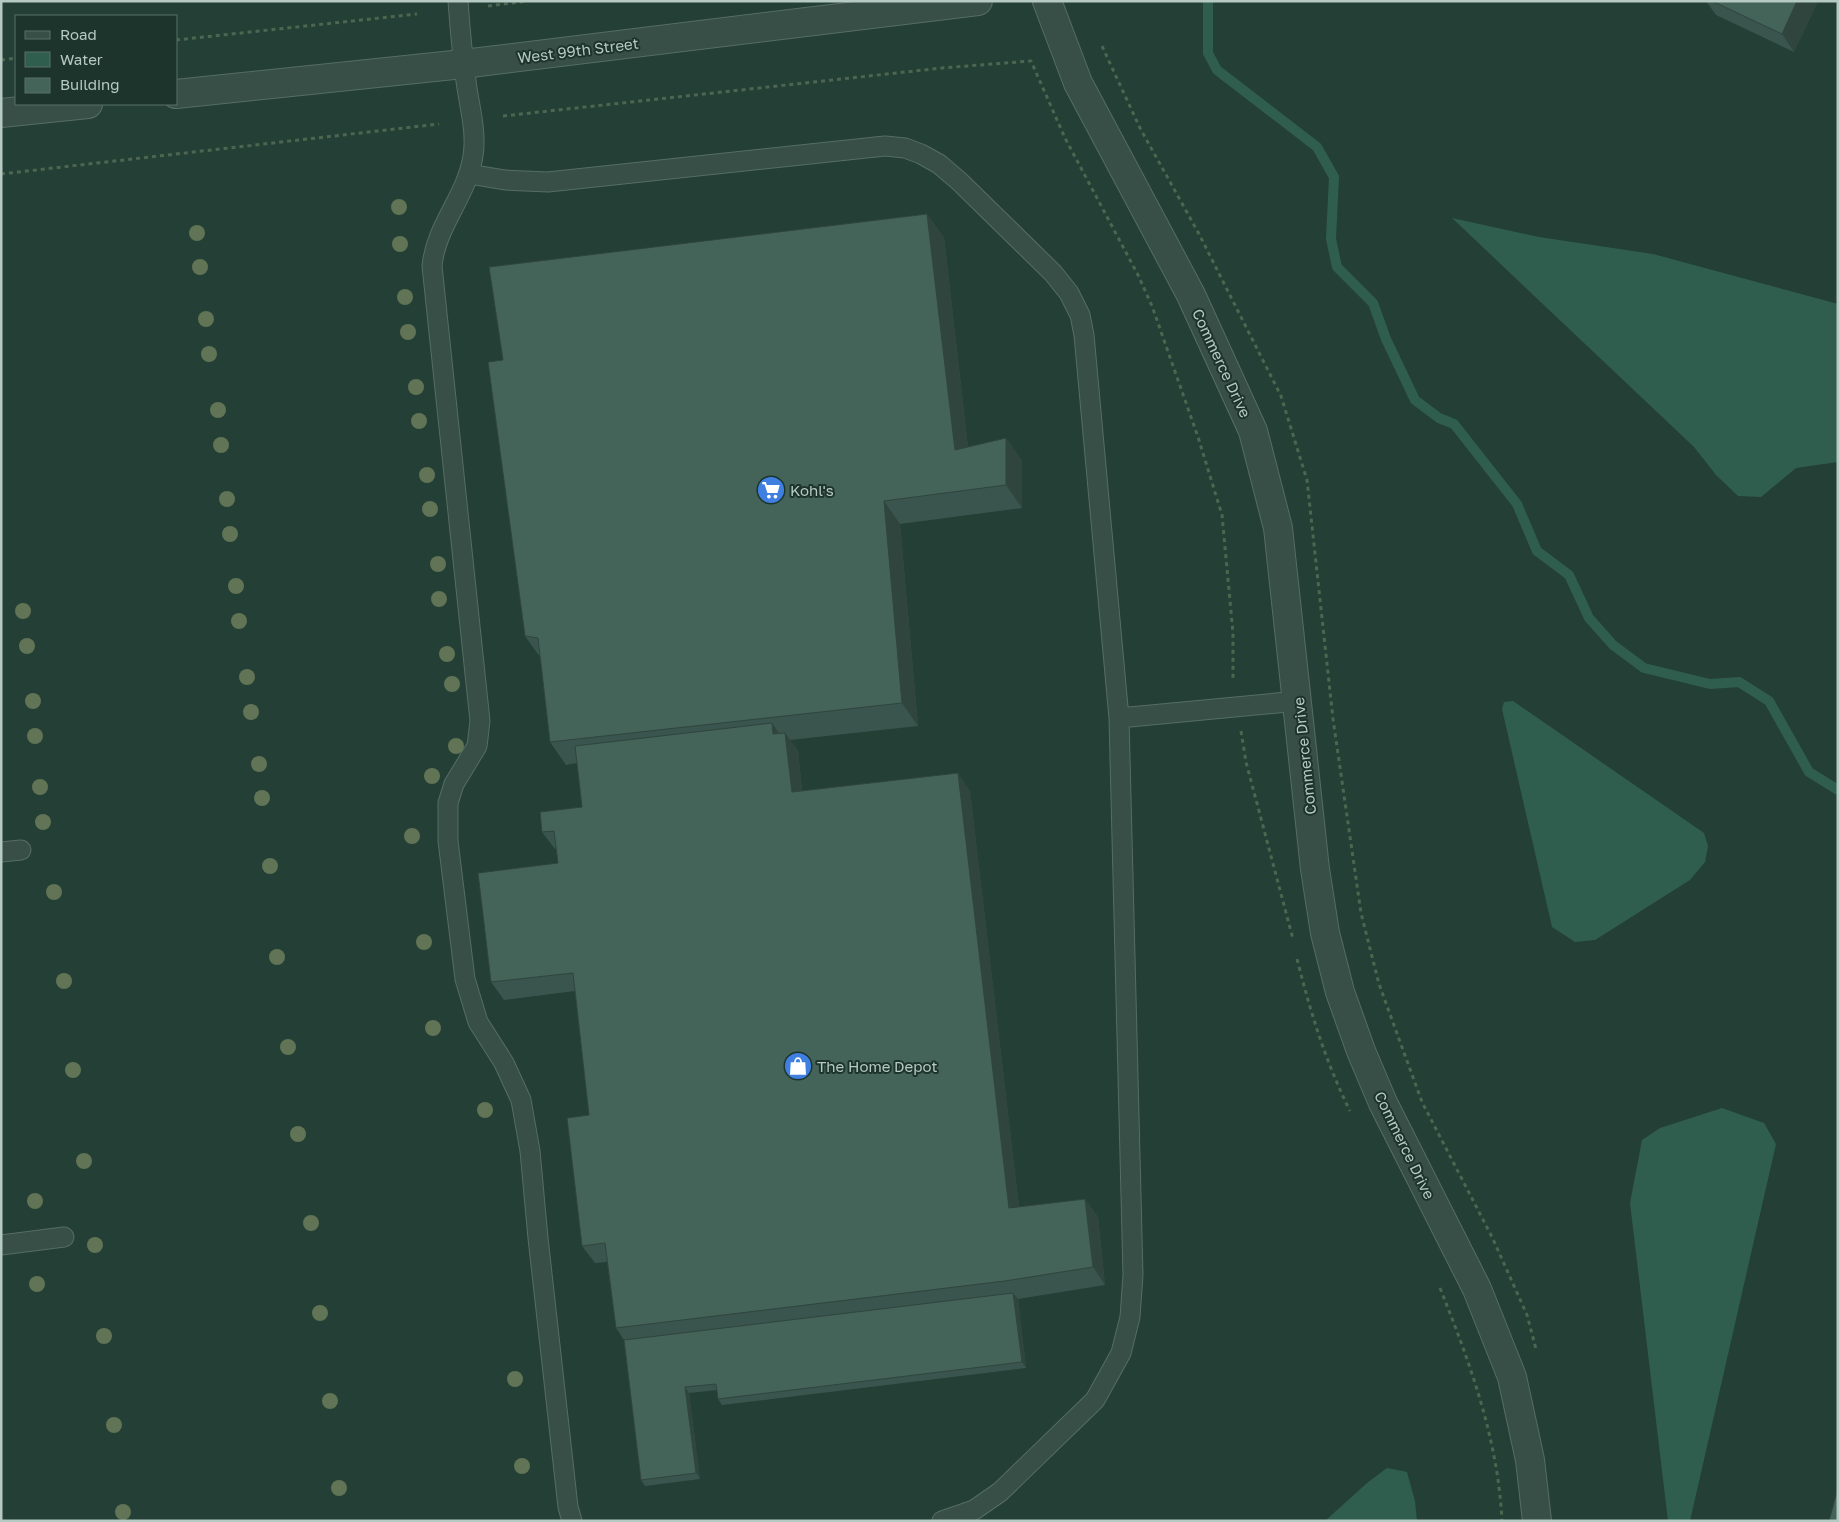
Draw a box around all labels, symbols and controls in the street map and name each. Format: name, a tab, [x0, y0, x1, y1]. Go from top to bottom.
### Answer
legend	[15, 15, 178, 105]
text: Road	[60, 25, 97, 43]
street label: West 99th Street	[516, 34, 640, 66]
text: Water	[60, 50, 103, 68]
text: Building	[60, 75, 120, 93]
street label: Commerce Drive	[1189, 306, 1255, 421]
supermarket icon: Kohl's	[756, 475, 786, 505]
place label: Kohl's	[790, 481, 834, 499]
street label: Commerce Drive	[1289, 696, 1319, 816]
shop icon: The Home Depot	[783, 1051, 813, 1081]
place label: The Home Depot	[817, 1057, 938, 1075]
street label: Commerce Drive	[1371, 1088, 1439, 1202]

